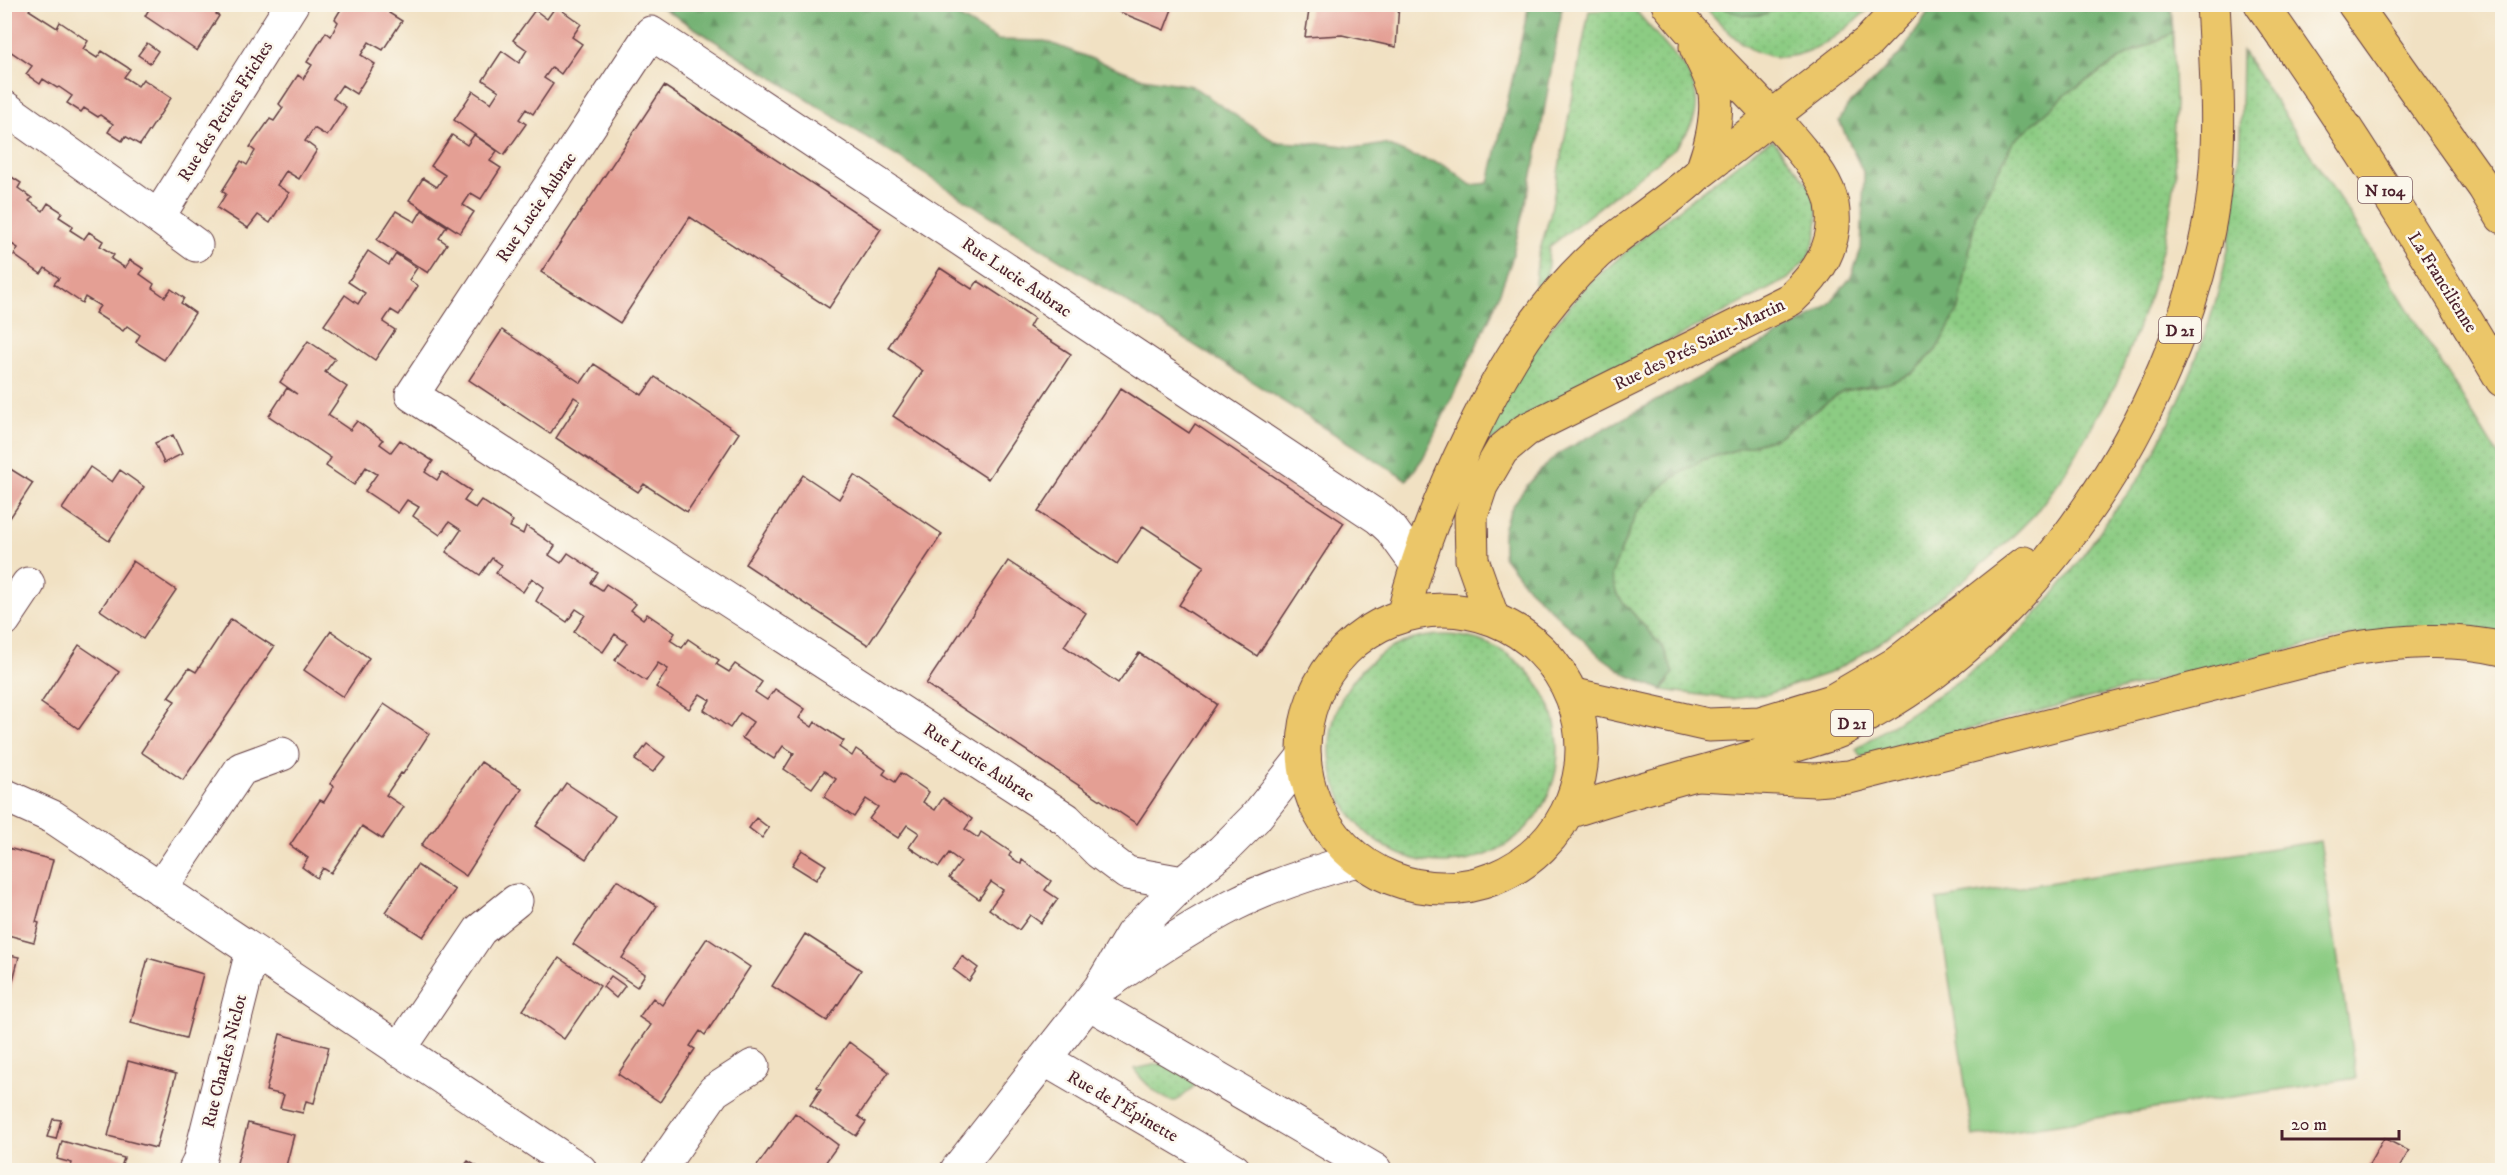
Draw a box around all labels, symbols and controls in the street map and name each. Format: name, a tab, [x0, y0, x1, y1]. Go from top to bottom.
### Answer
street label: Rue des Petites Friches	[174, 37, 278, 186]
street label: Rue Lucie Aubrac	[492, 148, 582, 267]
road number: N 104	[2358, 177, 2412, 203]
street label: La Francilienne	[2403, 228, 2482, 337]
street label: Rue Lucie Aubrac	[957, 233, 1076, 323]
street label: Rue des Prés Saint-Martin	[1610, 294, 1789, 396]
road number: D 21	[2159, 317, 2201, 343]
road number: D 21	[1831, 710, 1873, 736]
street label: Rue Lucie Aubrac	[919, 719, 1038, 807]
street label: Rue Charles Niclot	[198, 992, 252, 1130]
street label: Rue de l'Épinette	[1063, 1066, 1182, 1148]
scale bar	[2282, 1103, 2399, 1141]
text: 20 m	[2291, 1114, 2327, 1136]

